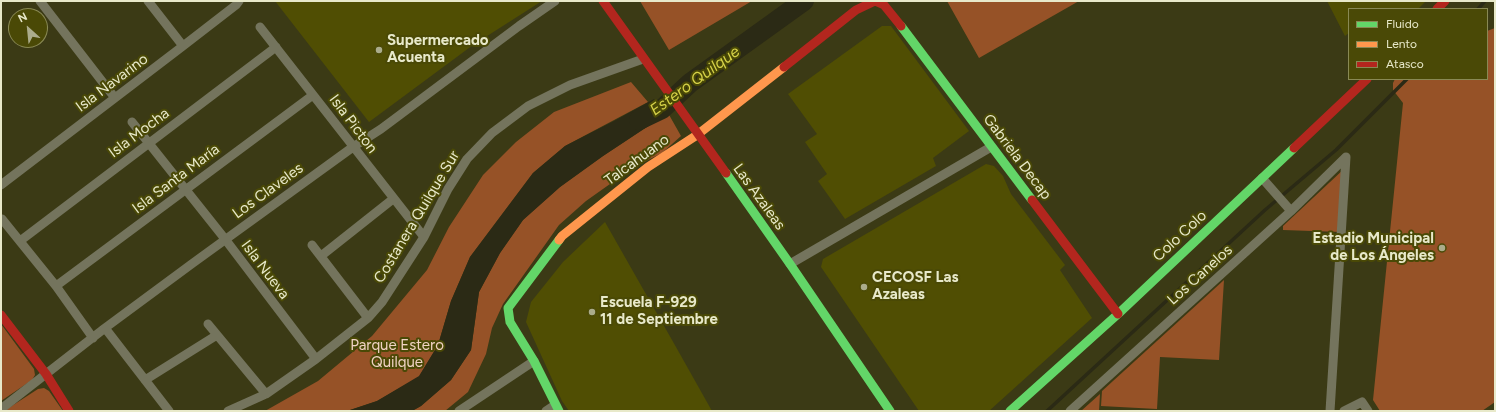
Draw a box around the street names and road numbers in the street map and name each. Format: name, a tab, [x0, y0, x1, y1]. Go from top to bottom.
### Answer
street label: Isla Navarino	[72, 50, 152, 116]
street label: Isla Picton	[325, 91, 381, 157]
street label: Isla Mocha	[105, 104, 173, 162]
street label: Gabriela Decap	[979, 111, 1055, 203]
street label: Talcahuano	[601, 131, 673, 189]
street label: Isla Santa María	[129, 140, 223, 218]
street label: Costanera Quilque Sur	[370, 148, 464, 286]
street label: Los Claveles	[229, 159, 307, 223]
street label: Las Azaleas	[729, 160, 789, 234]
street label: Colo Colo	[1149, 207, 1211, 265]
street label: Isla Nueva	[237, 237, 293, 303]
street label: Los Canelos	[1164, 241, 1236, 309]

